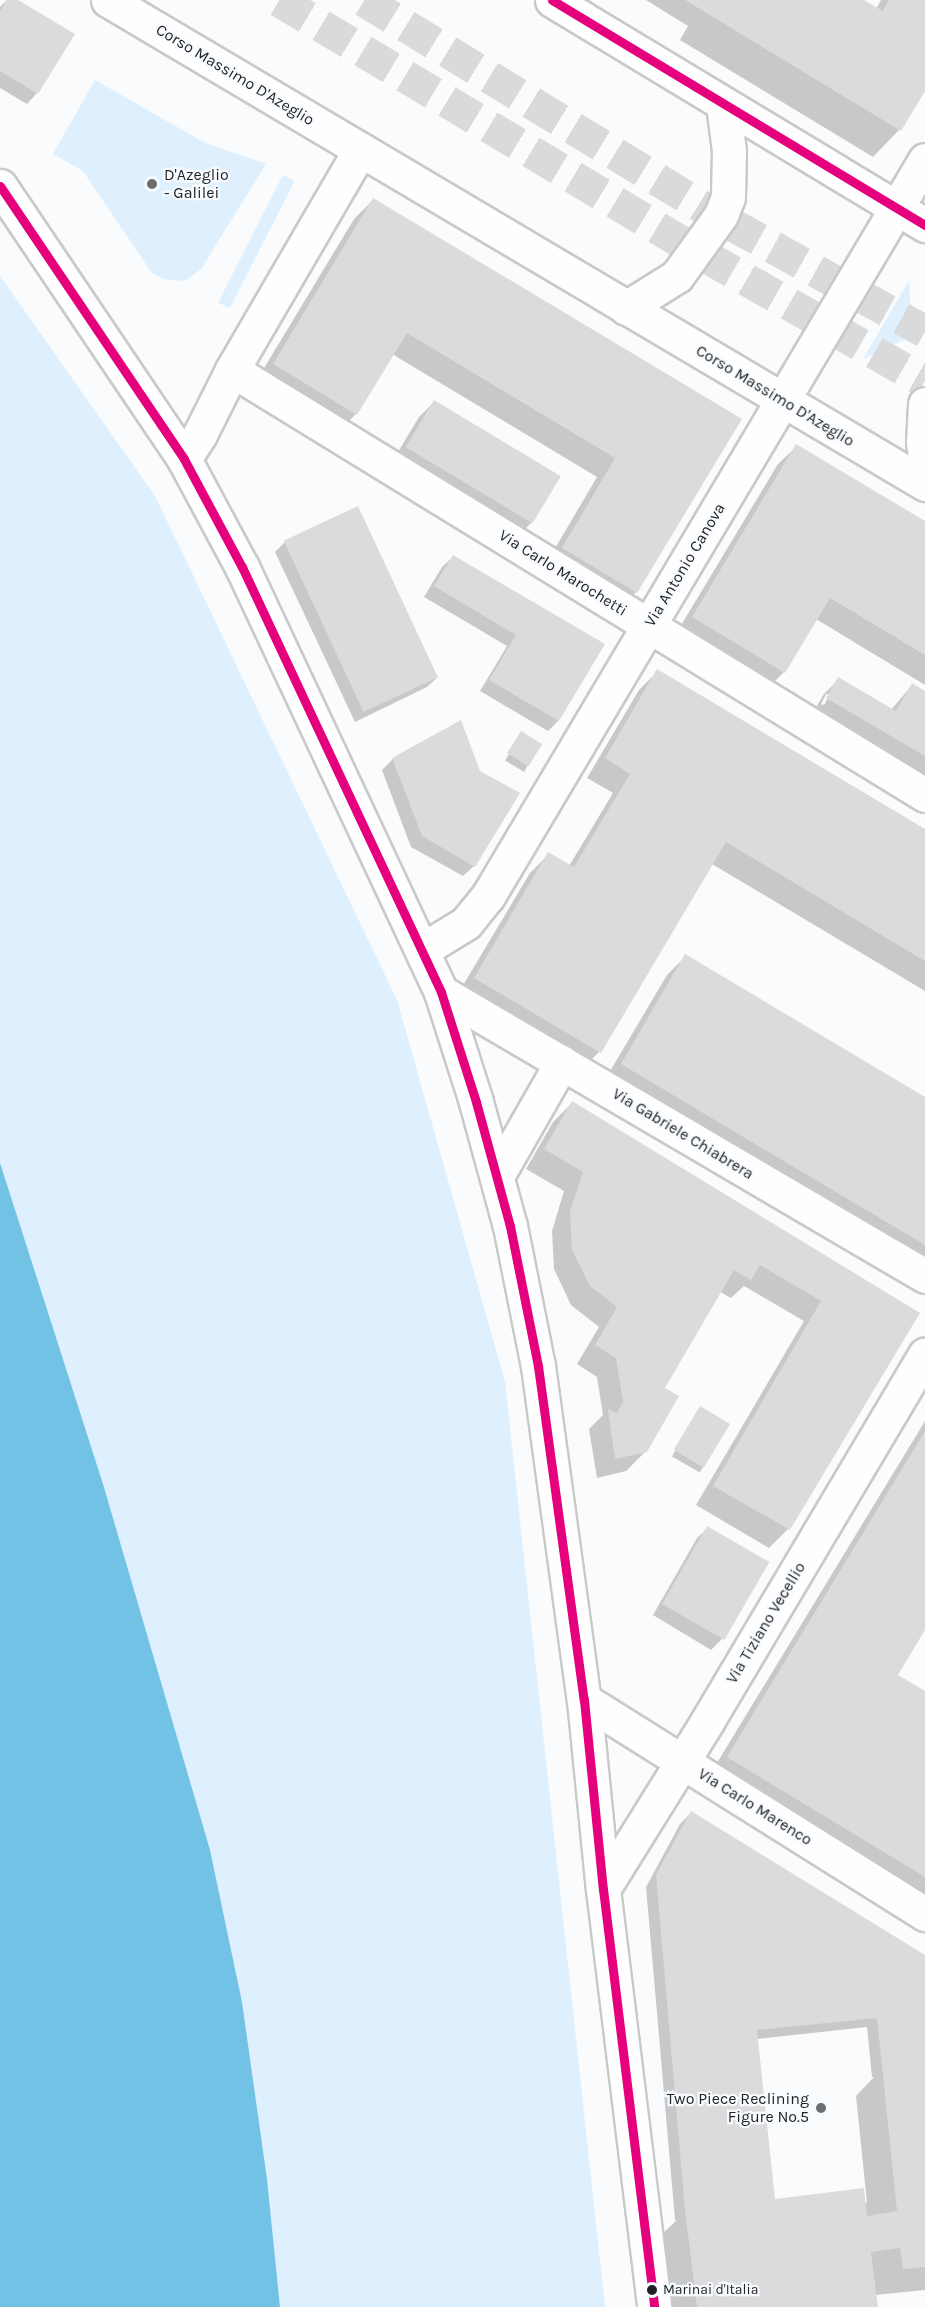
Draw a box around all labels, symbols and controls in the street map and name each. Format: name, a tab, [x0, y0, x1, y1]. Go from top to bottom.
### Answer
street label: Corso Massimo D'Azeglio	[152, 20, 318, 130]
place label: D'Azeglio - Galilei	[164, 165, 229, 203]
marker: D'Azeglio - Galilei	[145, 177, 159, 191]
street label: Corso Massimo D'Azeglio	[692, 341, 858, 451]
street label: Via Antonio Canova	[641, 500, 729, 630]
street label: Via Carlo Marochetti	[495, 526, 631, 620]
street label: Via Gabriele Chiabrera	[609, 1084, 757, 1184]
street label: Via Tiziano Vecellio	[722, 1559, 810, 1687]
street label: Via Carlo Marenco	[694, 1764, 816, 1850]
place label: Two Piece Reclining Figure No.5	[667, 2089, 809, 2127]
marker: Two Piece Reclining Figure No.5	[814, 2101, 828, 2115]
place label: Marinai d'Italia	[663, 2282, 758, 2298]
marker: Marinai d'Italia	[646, 2284, 658, 2296]

